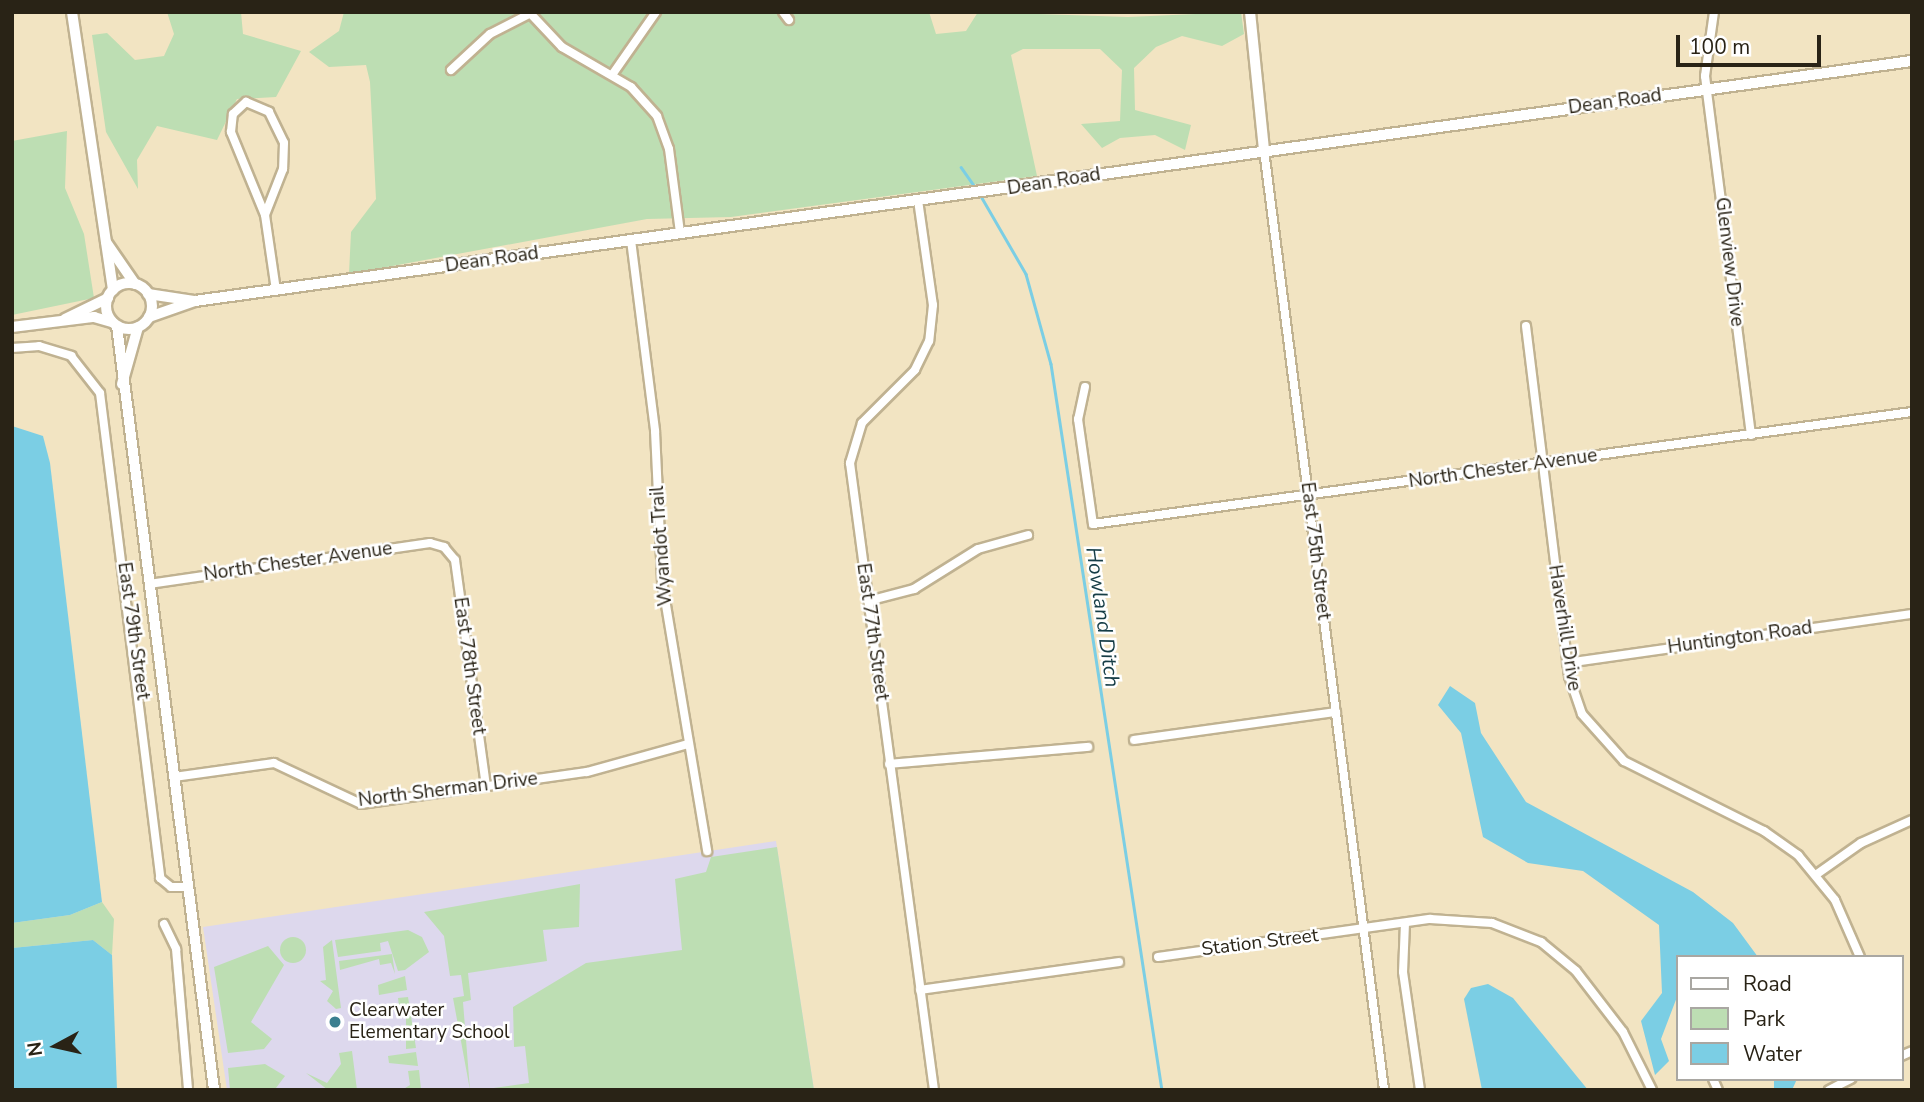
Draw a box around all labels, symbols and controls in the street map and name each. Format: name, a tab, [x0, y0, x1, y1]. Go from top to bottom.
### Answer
scale bar	[1679, 21, 1824, 65]
text: 100 m	[1689, 33, 1750, 61]
street label: Dean Road	[1567, 84, 1663, 120]
street label: Dean Road	[1006, 163, 1102, 201]
street label: Glenview Drive	[1710, 196, 1748, 328]
street label: Dean Road	[444, 242, 540, 278]
street label: North Chester Avenue	[1407, 444, 1599, 494]
street label: East 75th Street	[1295, 481, 1335, 621]
street label: Wyandot Trail	[646, 485, 678, 607]
street label: North Chester Avenue	[202, 537, 394, 587]
water label: Howland Ditch	[1081, 545, 1125, 689]
street label: East 79th Street	[112, 561, 154, 701]
street label: East 77th Street	[851, 562, 893, 702]
street label: Haverhill Drive	[1543, 563, 1585, 693]
street label: East 78th Street	[448, 596, 490, 736]
street label: Huntington Road	[1666, 617, 1814, 659]
street label: North Sherman Drive	[357, 768, 539, 812]
street label: Station Street	[1200, 925, 1320, 961]
legend	[1675, 955, 1903, 1081]
text: Road	[1743, 970, 1792, 998]
place label: Clearwater Elementary School	[349, 1000, 510, 1044]
text: Park	[1743, 1005, 1785, 1033]
north arrow	[21, 1011, 91, 1081]
marker: Clearwater Elementary School	[327, 1014, 343, 1030]
text: N	[21, 1040, 49, 1058]
text: Water	[1743, 1040, 1802, 1068]

